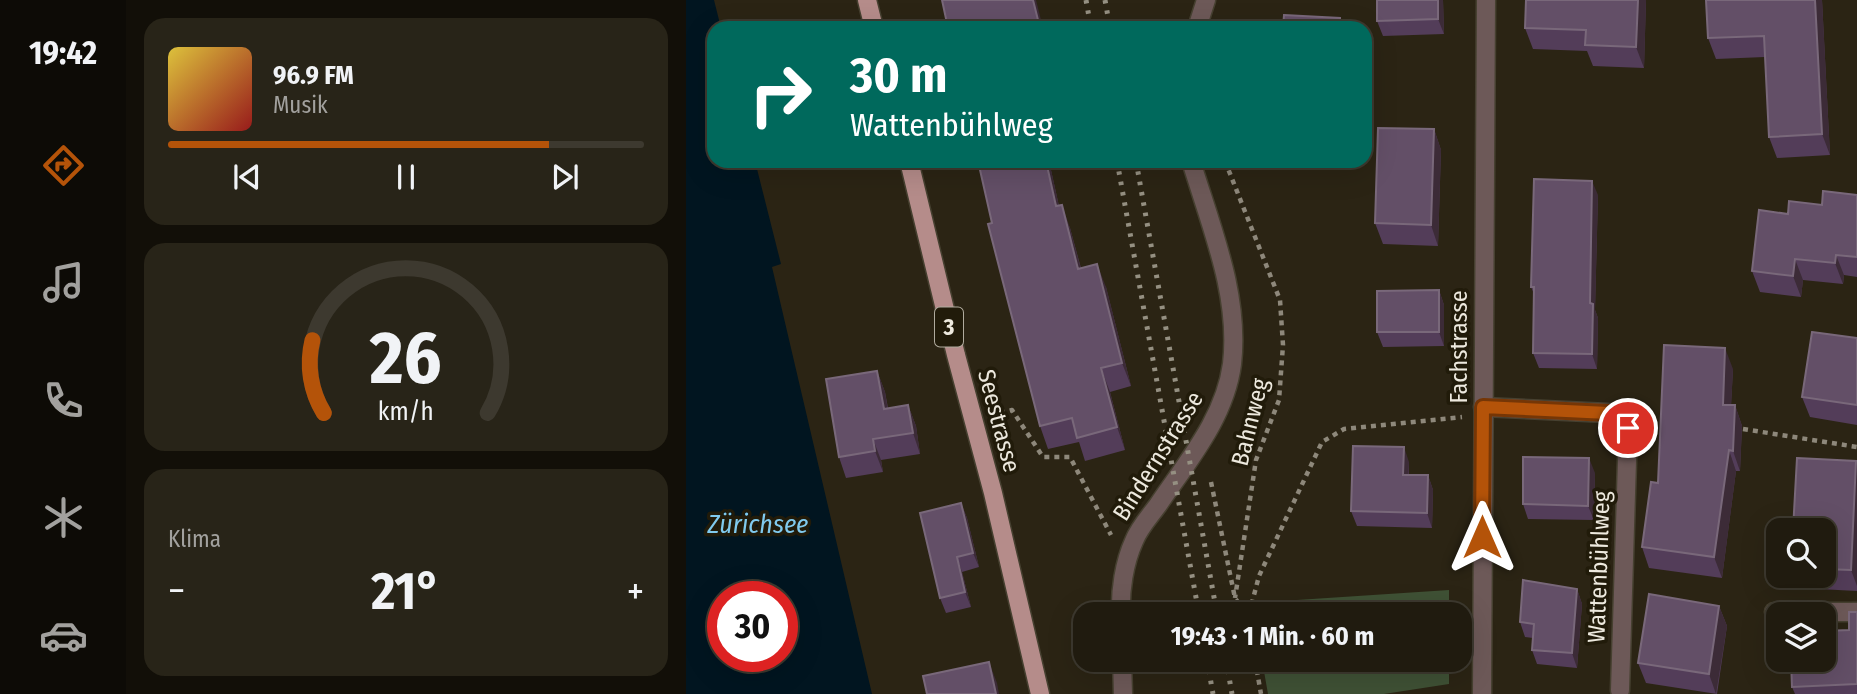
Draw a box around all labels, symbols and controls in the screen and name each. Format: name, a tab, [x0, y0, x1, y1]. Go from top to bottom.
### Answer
text: 19:42	[29, 34, 97, 72]
text: 30 m	[850, 46, 948, 105]
icon: right	[735, 49, 826, 140]
text: 96.9 FM	[273, 60, 354, 91]
text: Musik	[273, 91, 328, 119]
text: Wattenbühlweg	[850, 106, 1053, 144]
icon: directions	[39, 141, 88, 190]
icon: previous	[228, 158, 266, 196]
icon: pause	[387, 158, 425, 196]
icon: next	[546, 158, 584, 196]
icon: music	[39, 258, 88, 307]
street label: Fachstrasse	[1445, 290, 1473, 404]
road number: 3	[935, 308, 963, 346]
text: 26	[369, 315, 442, 402]
street label: Seestrasse	[972, 367, 1026, 475]
street label: Bahnweg	[1226, 375, 1275, 469]
icon: phone	[39, 376, 88, 425]
street label: Bindernstrasse	[1107, 386, 1209, 526]
text: km/h	[378, 397, 434, 427]
pin	[1598, 398, 1658, 458]
icon: arrive	[1609, 409, 1647, 447]
street label: Wattenbühlweg	[1582, 490, 1616, 643]
icon: climate	[39, 493, 88, 542]
position arrow	[1445, 500, 1519, 574]
water label: Zürichsee	[707, 509, 808, 540]
map controls	[1766, 518, 1836, 672]
button: search	[1766, 518, 1836, 588]
text: Klima	[168, 525, 221, 553]
text: 21°	[371, 560, 441, 623]
text: −	[168, 568, 185, 614]
text: +	[627, 568, 644, 614]
speed limit sign: 30	[707, 581, 798, 672]
button: layers	[1766, 602, 1836, 672]
icon: car	[39, 611, 88, 660]
text: 19:43 · 1 Min. · 60 m	[1171, 621, 1374, 652]

